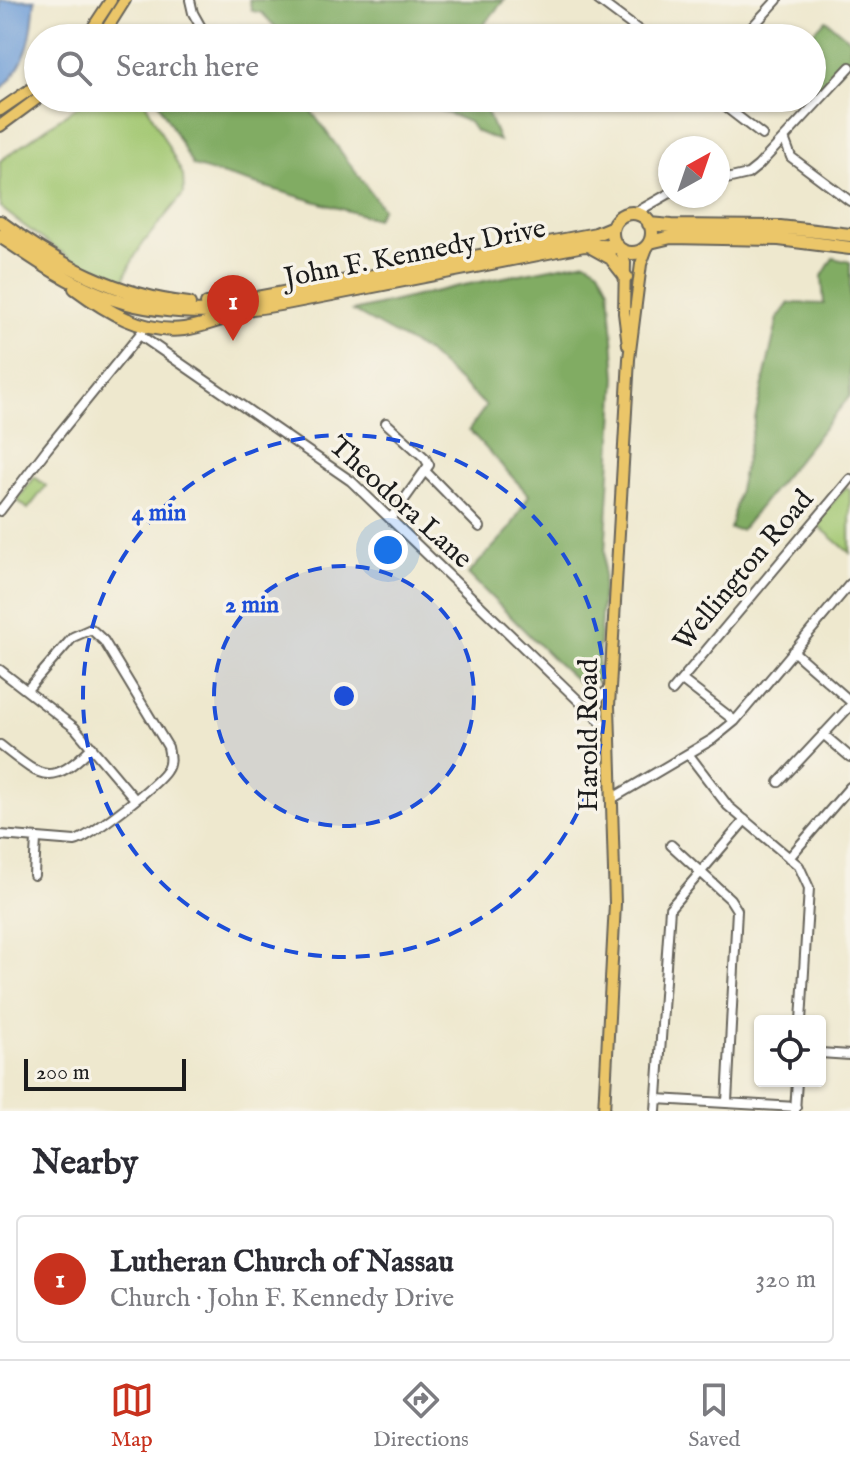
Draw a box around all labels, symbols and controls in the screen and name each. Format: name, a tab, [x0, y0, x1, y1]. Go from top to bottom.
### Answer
search box	[24, 24, 826, 112]
icon: search	[52, 46, 96, 90]
text: Search here	[116, 49, 259, 87]
north arrow	[658, 136, 730, 208]
street label: John F. Kennedy Drive	[278, 211, 549, 297]
pin: 1	[207, 275, 259, 341]
street label: Theodora Lane	[321, 429, 479, 577]
street label: Wellington Road	[666, 483, 822, 659]
text: 4 min	[132, 498, 187, 529]
your location	[368, 530, 408, 570]
text: 2 min	[225, 590, 279, 621]
street label: Harold Road	[572, 658, 607, 812]
centre of rings	[330, 682, 358, 710]
map controls	[754, 1015, 826, 1087]
button: locate	[754, 1015, 826, 1087]
scale bar	[24, 1055, 186, 1091]
text: 200 m	[36, 1059, 90, 1087]
text: Nearby	[32, 1142, 138, 1185]
text: Lutheran Church of Nassau	[110, 1244, 454, 1282]
text: 1	[55, 1263, 65, 1296]
text: 320 m	[756, 1263, 816, 1296]
text: Church · John F. Kennedy Drive	[110, 1282, 454, 1315]
tab: Map	[110, 1378, 154, 1454]
tab: Directions	[373, 1378, 469, 1454]
tab: Saved	[688, 1378, 740, 1454]

